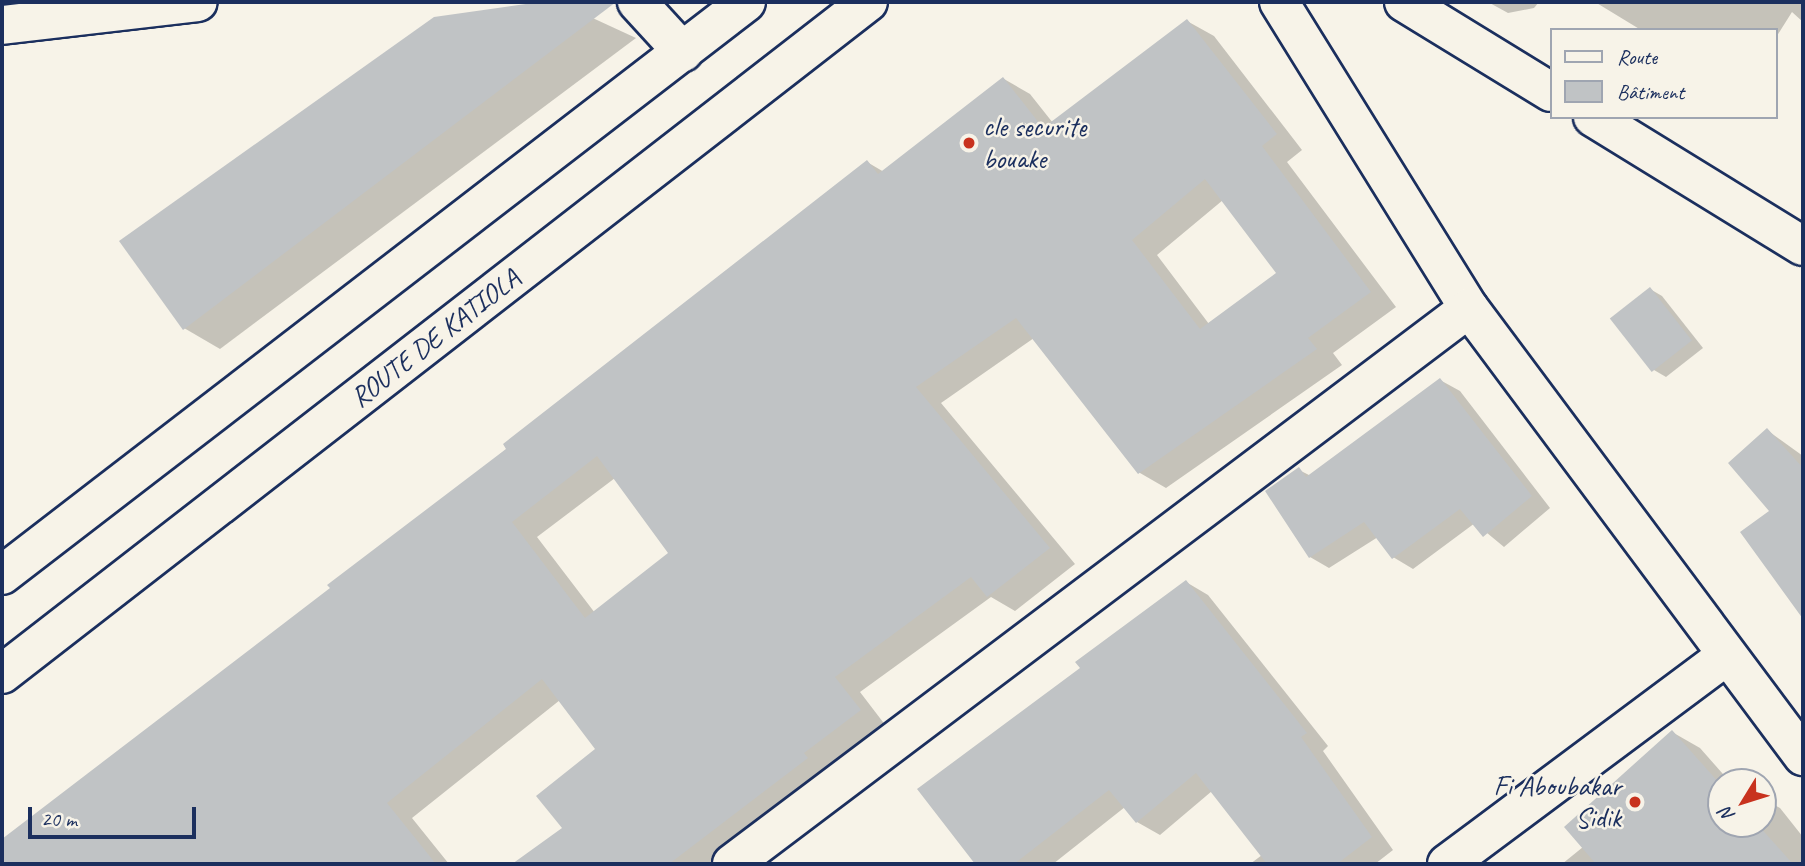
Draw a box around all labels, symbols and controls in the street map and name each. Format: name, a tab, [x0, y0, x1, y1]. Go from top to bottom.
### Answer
legend	[1549, 28, 1777, 119]
text: Route	[1617, 44, 1657, 70]
text: Bâtiment	[1617, 79, 1684, 105]
place label: cle securite bouake	[983, 110, 1086, 176]
marker: cle securite bouake	[961, 135, 977, 151]
street label: ROUTE DE KATIOLA	[344, 261, 526, 415]
north arrow	[1707, 768, 1777, 838]
place label: Fi Aboubakar Sidik	[1493, 769, 1621, 835]
scale bar	[32, 792, 200, 836]
marker: Fi Aboubakar Sidik	[1627, 794, 1643, 810]
text: N	[1714, 803, 1740, 827]
text: 20 m	[41, 806, 77, 832]

